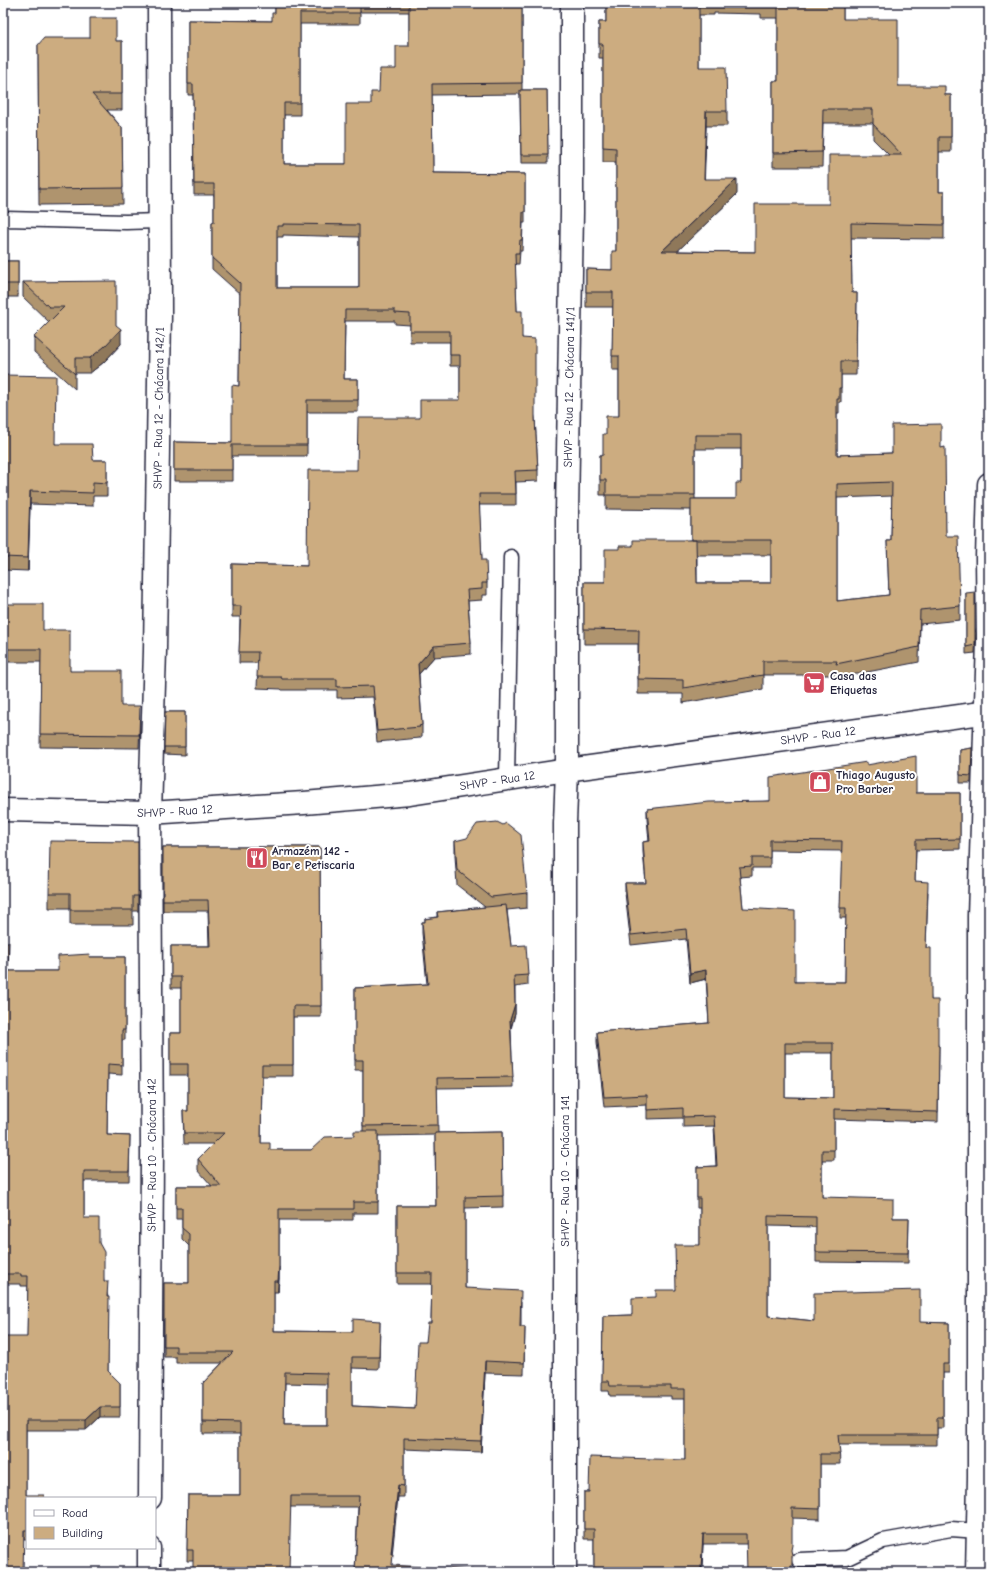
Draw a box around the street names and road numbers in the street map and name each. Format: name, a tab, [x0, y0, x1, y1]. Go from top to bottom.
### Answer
street label: SHVP - Rua 12 - Chácara 141/1	[561, 306, 577, 468]
street label: SHVP - Rua 12 - Chácara 142/1	[150, 327, 167, 489]
street label: SHVP - Rua 12	[780, 723, 857, 748]
street label: SHVP - Rua 12	[459, 768, 536, 793]
street label: SHVP - Rua 12	[137, 802, 213, 820]
street label: SHVP - Rua 10 - Chácara 142	[145, 1078, 159, 1232]
street label: SHVP - Rua 10 - Chácara 141	[558, 1095, 572, 1247]

